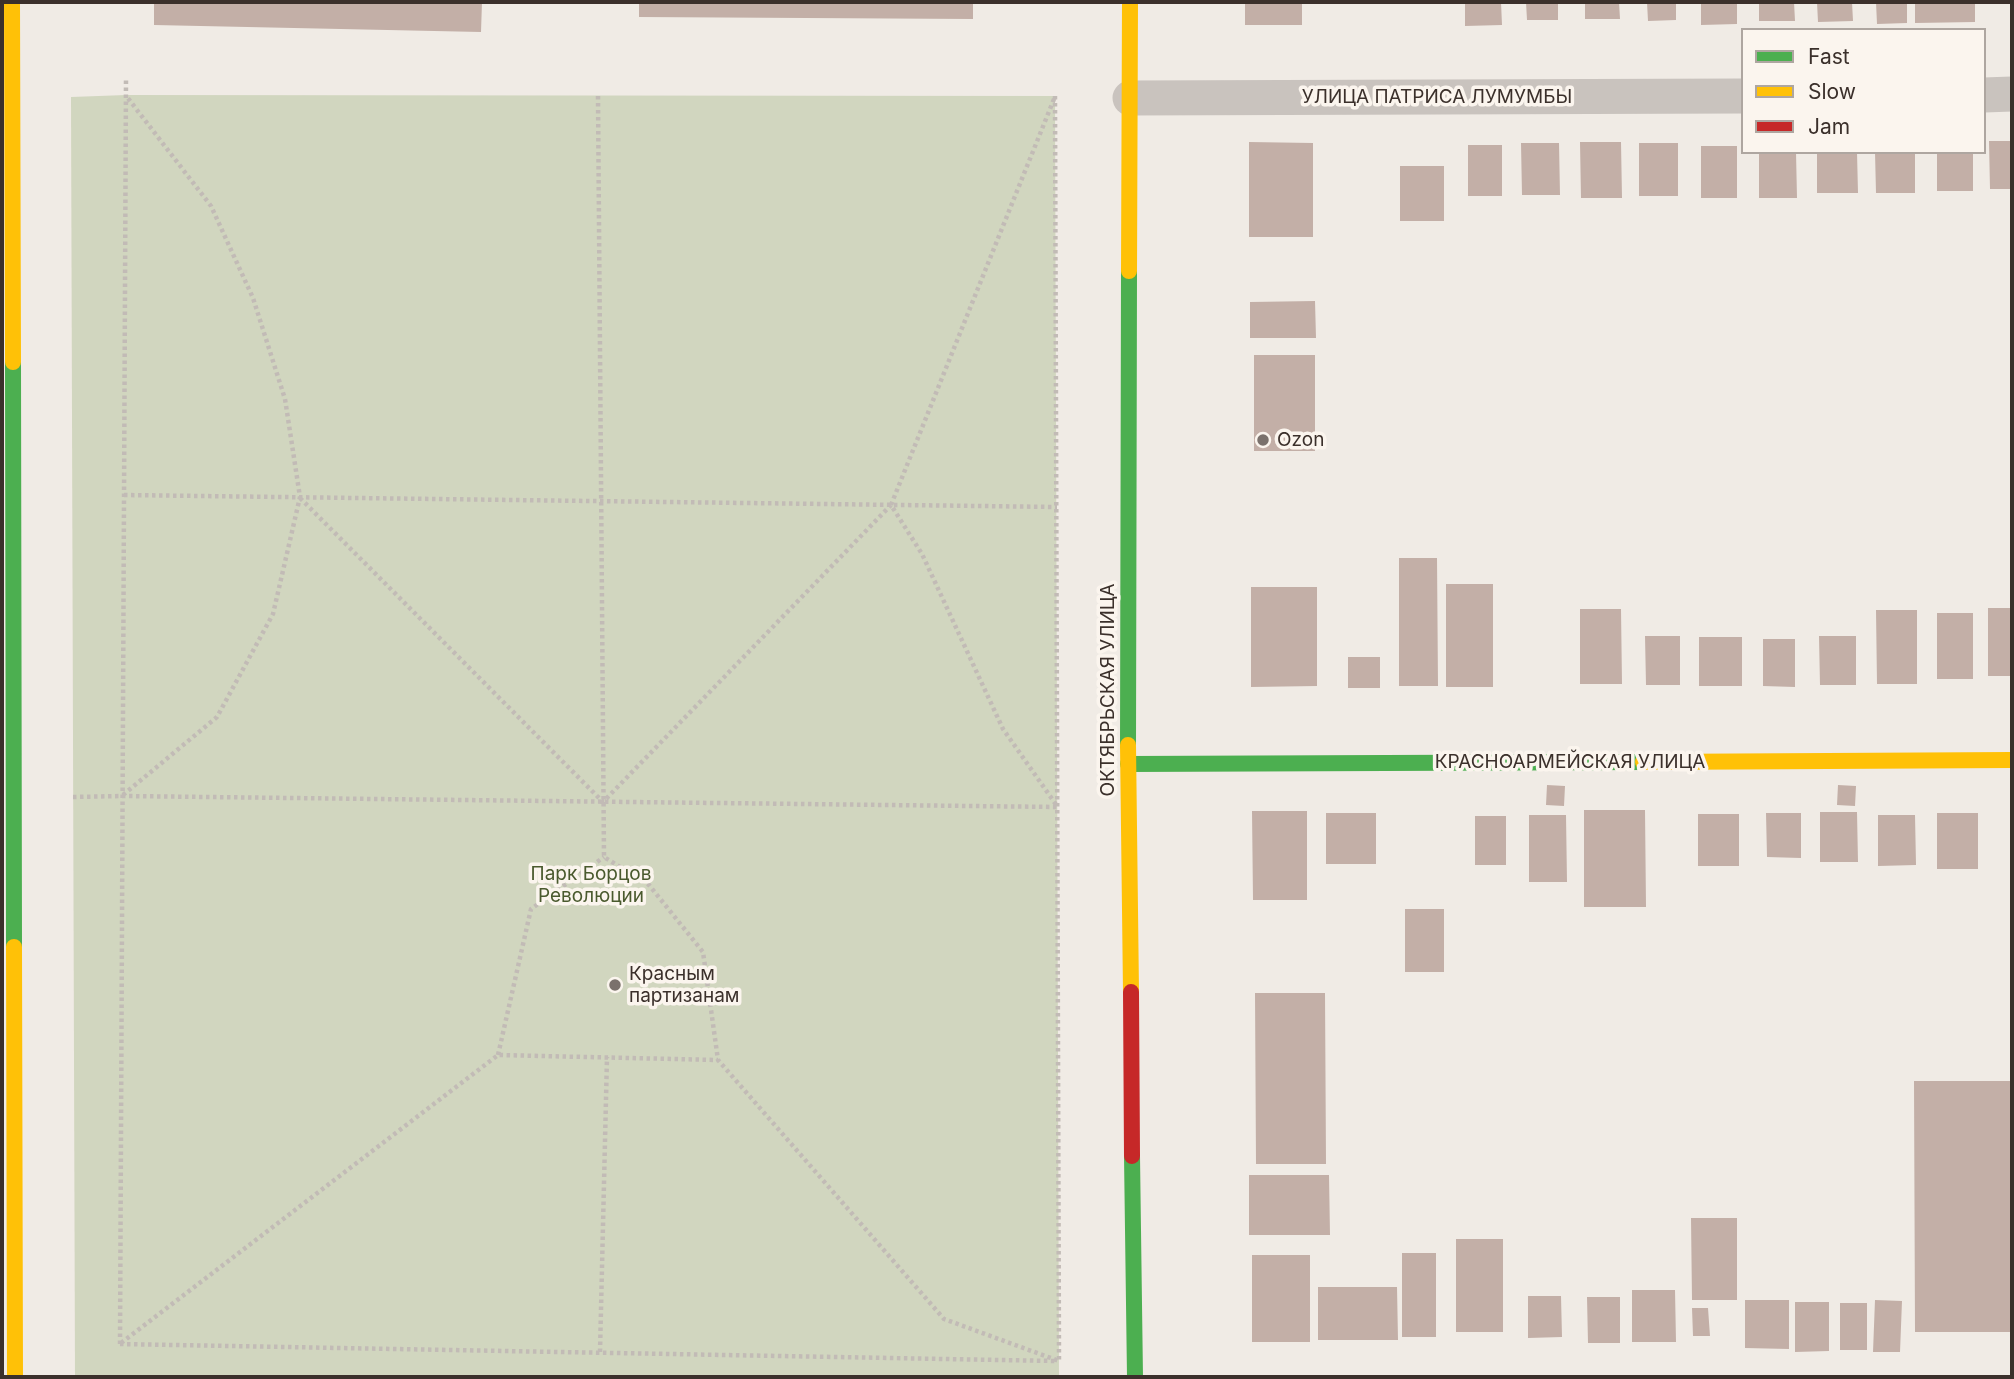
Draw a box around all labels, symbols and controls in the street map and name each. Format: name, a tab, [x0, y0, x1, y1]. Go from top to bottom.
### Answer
legend	[1741, 28, 1986, 154]
text: Fast	[1808, 44, 1850, 69]
text: Slow	[1808, 79, 1856, 104]
street label: УЛИЦА ПАТРИСА ЛУМУМБЫ	[1302, 86, 1572, 108]
text: Jam	[1808, 114, 1850, 139]
place label: Ozon	[1277, 429, 1324, 451]
marker: Ozon	[1255, 432, 1271, 448]
street label: ОКТЯБРЬСКАЯ УЛИЦА	[1097, 583, 1119, 797]
street label: КРАСНОАРМЕЙСКАЯ УЛИЦА	[1435, 751, 1705, 773]
park label: Парк Борцов Революции	[531, 863, 651, 907]
place label: Красным партизанам	[629, 963, 739, 1007]
marker: Красным партизанам	[607, 977, 623, 993]

